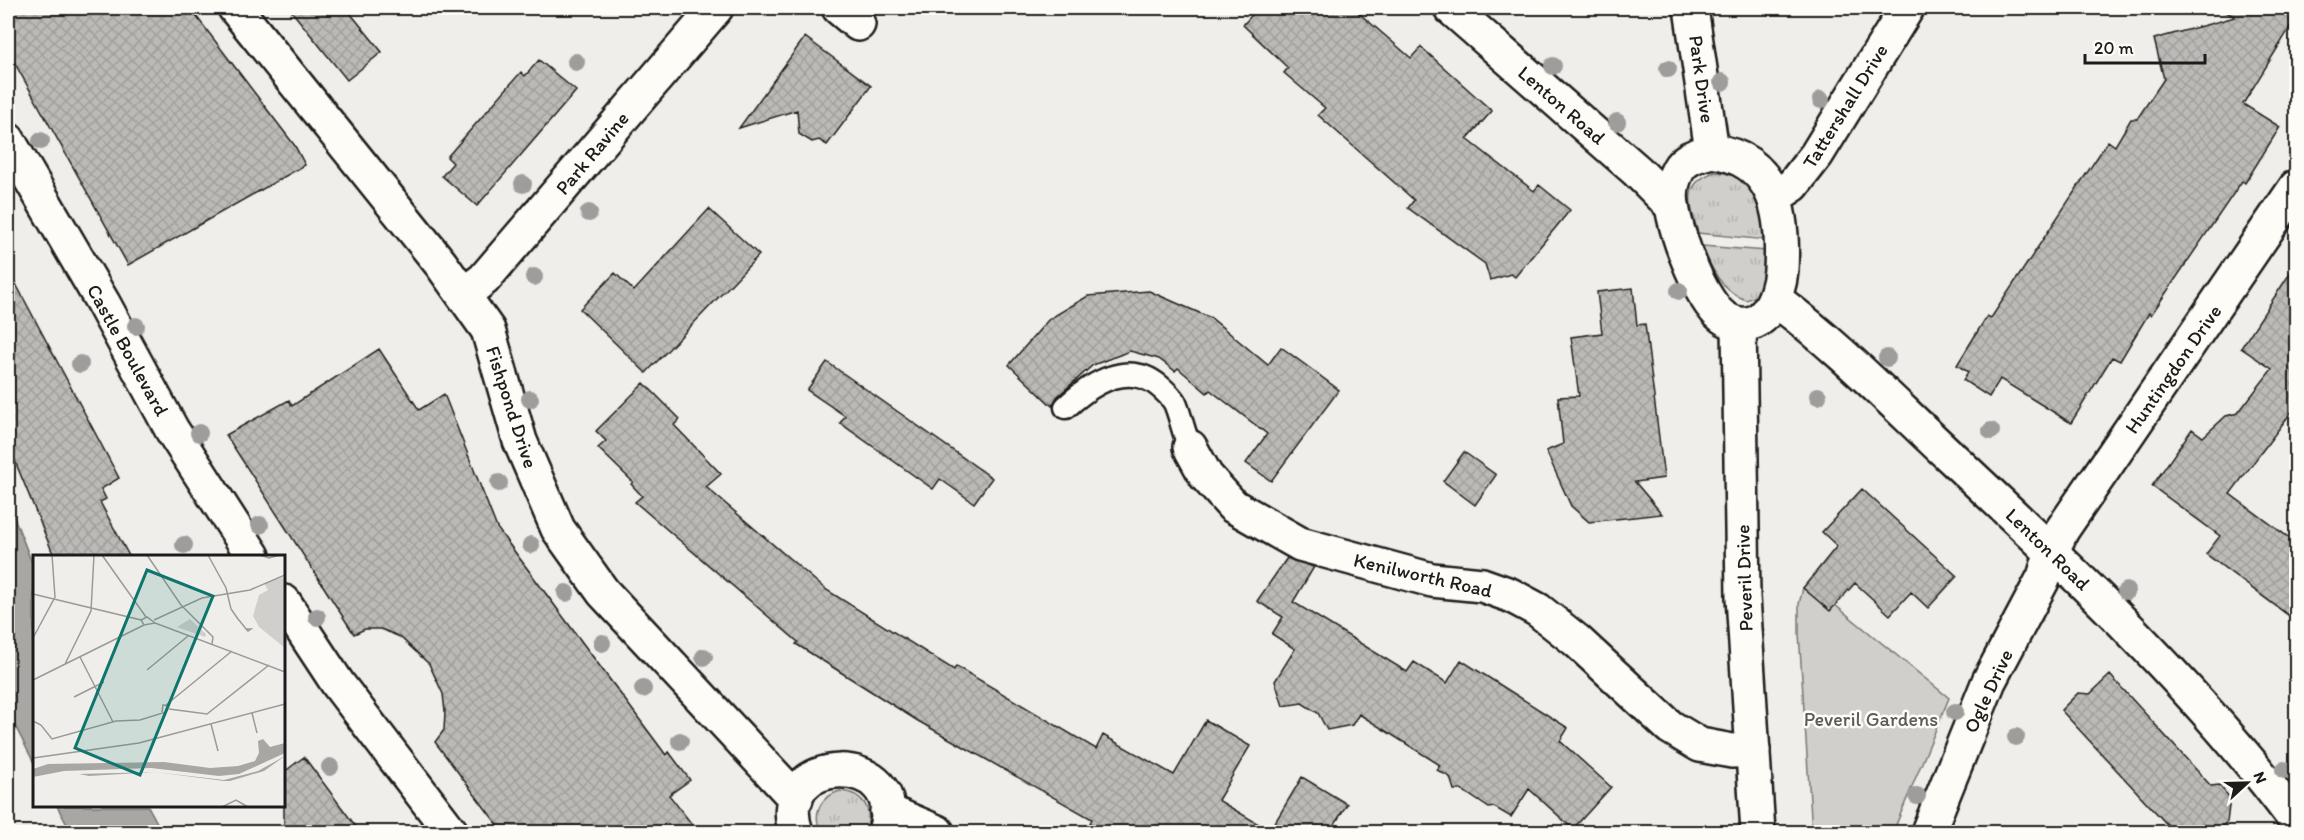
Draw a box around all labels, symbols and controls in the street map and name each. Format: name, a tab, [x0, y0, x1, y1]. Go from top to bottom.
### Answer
scale bar	[2085, 27, 2205, 65]
street label: Park Drive	[1684, 34, 1720, 124]
text: 20 m	[2094, 37, 2134, 59]
street label: Tattershall Drive	[1797, 39, 1893, 173]
street label: Lenton Road	[1513, 60, 1611, 150]
street label: Park Ravine	[550, 106, 634, 200]
street label: Castle Boulevard	[82, 280, 174, 420]
street label: Huntingdon Drive	[2120, 300, 2226, 438]
street label: Fishpond Drive	[481, 343, 543, 471]
street label: Lenton Road	[2001, 503, 2095, 595]
street label: Peveril Drive	[1730, 524, 1758, 632]
street label: Kenilworth Road	[1351, 547, 1495, 603]
inset map	[33, 555, 285, 807]
street label: Ogle Drive	[1958, 645, 2018, 737]
park label: Peveril Gardens	[1804, 707, 1938, 731]
north arrow	[2217, 753, 2277, 813]
text: N	[2250, 769, 2271, 786]

